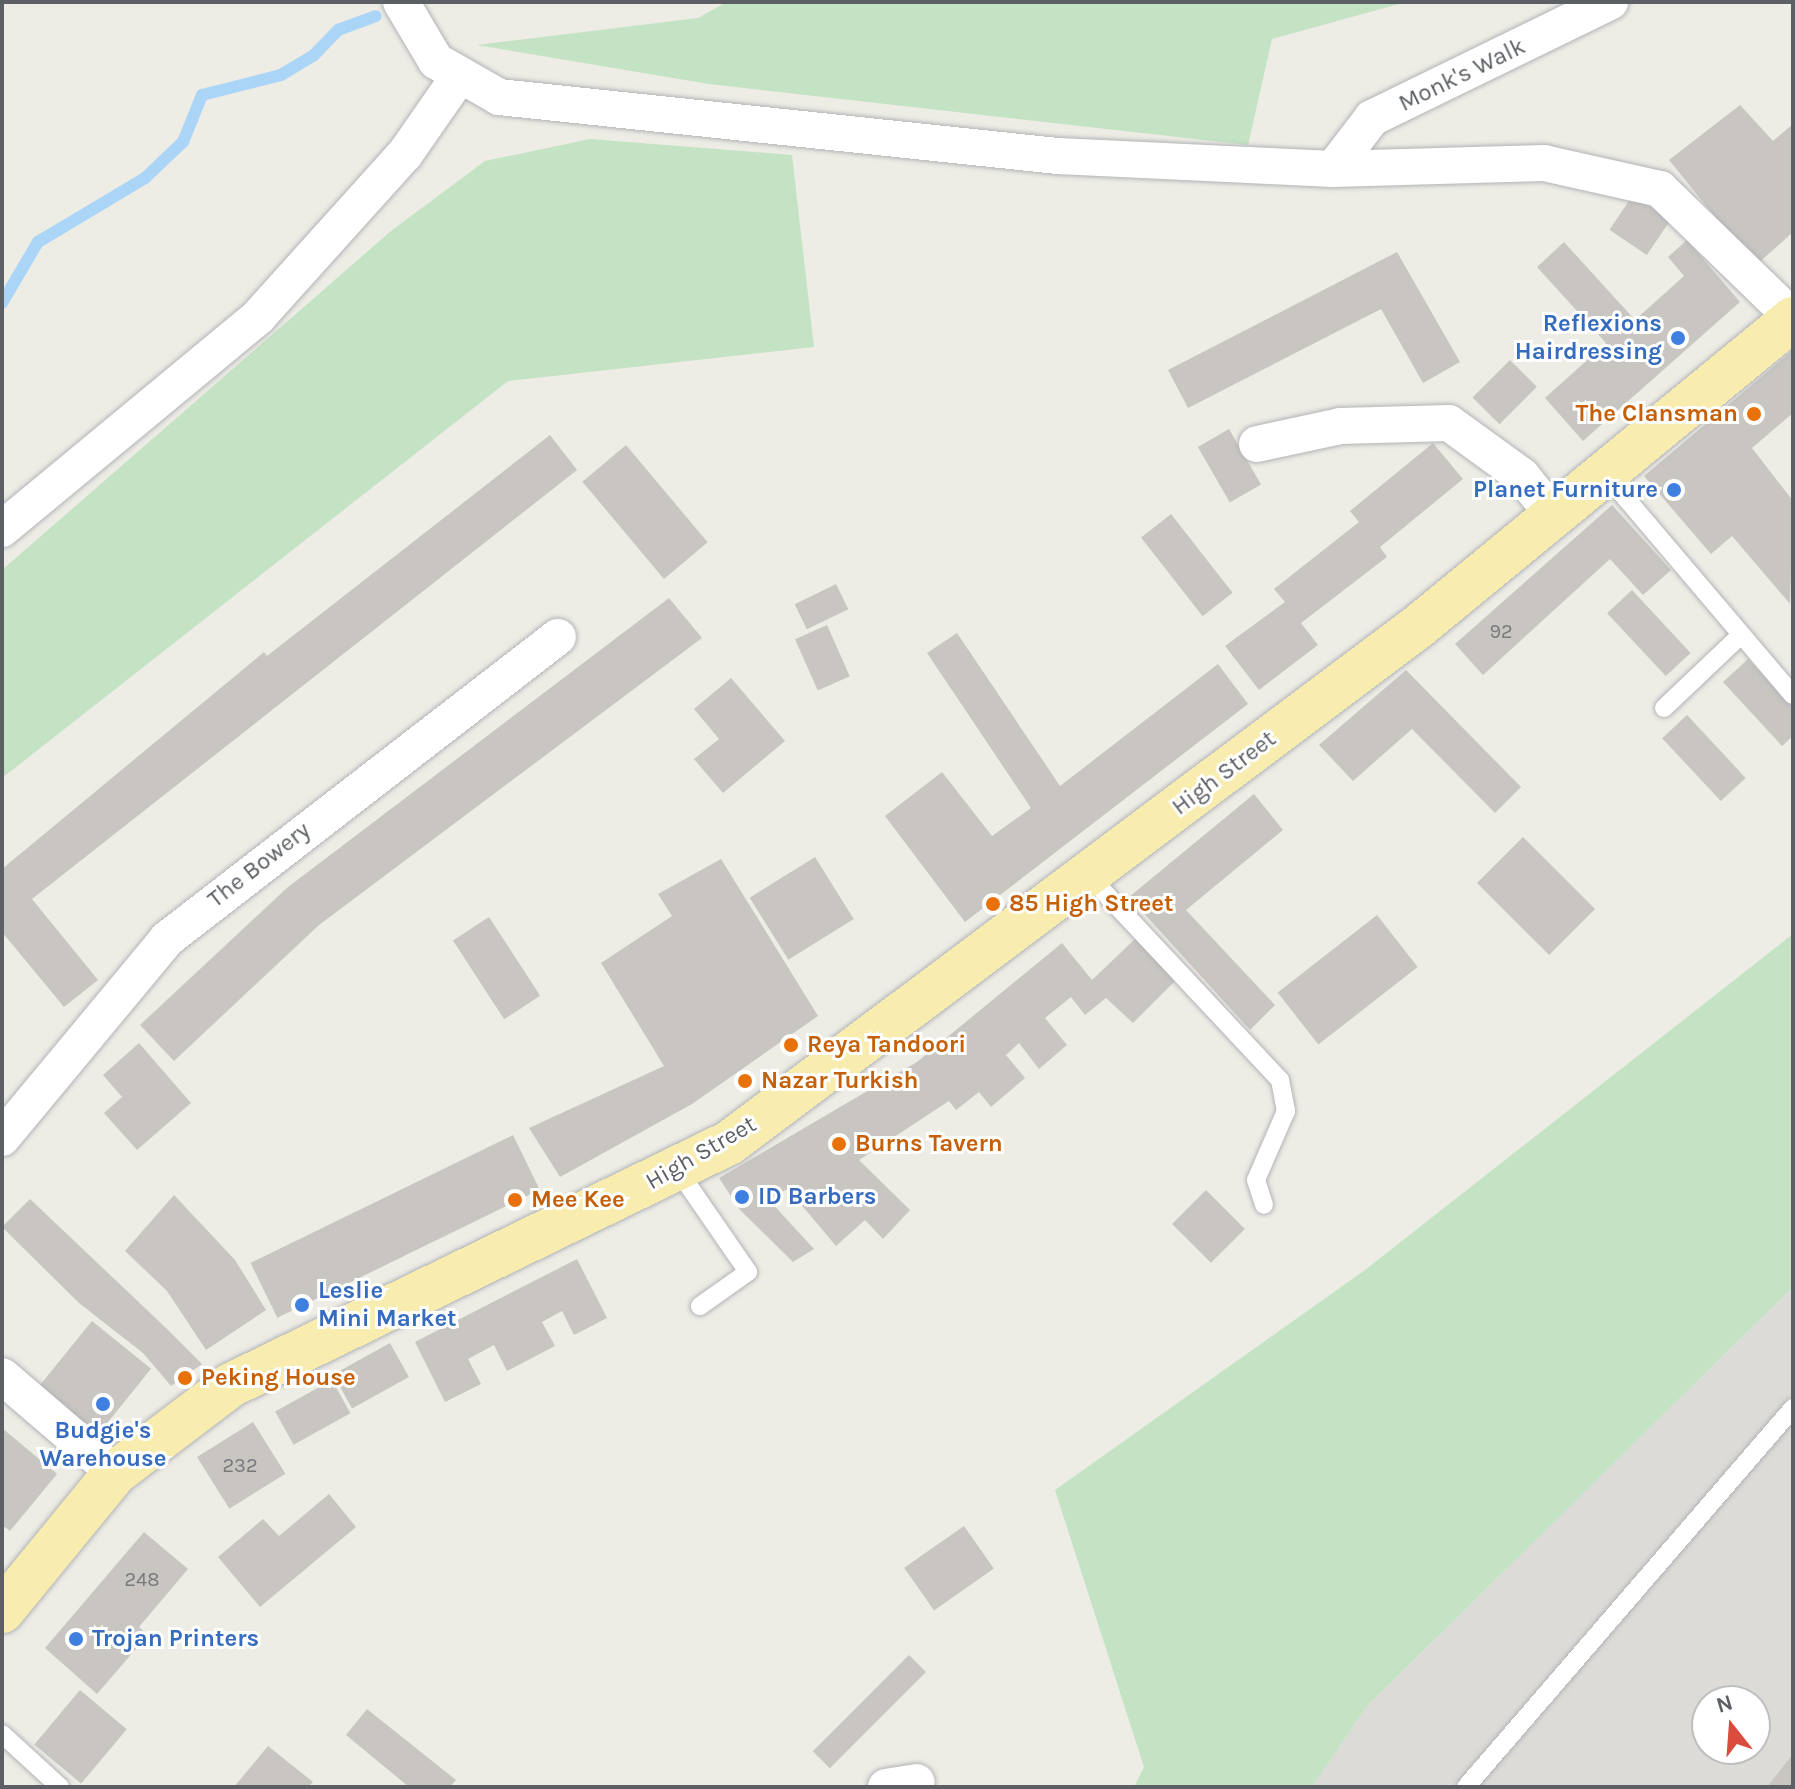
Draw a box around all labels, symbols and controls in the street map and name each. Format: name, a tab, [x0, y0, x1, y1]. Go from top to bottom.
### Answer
street label: Monk's Walk	[1394, 32, 1530, 118]
place label: Reflexions Hairdressing	[1515, 310, 1662, 366]
marker: Reflexions Hairdressing	[1669, 329, 1687, 347]
place label: The Clansman	[1576, 400, 1738, 428]
marker: The Clansman	[1745, 405, 1763, 423]
place label: Planet Furniture	[1473, 476, 1658, 504]
marker: Planet Furniture	[1665, 481, 1683, 499]
house number: 92	[1489, 619, 1513, 643]
street label: High Street	[1166, 725, 1282, 821]
street label: The Bowery	[202, 816, 316, 914]
place label: 85 High Street	[1009, 890, 1173, 918]
marker: 85 High Street	[984, 895, 1002, 913]
place label: Reya Tandoori	[807, 1031, 966, 1059]
marker: Reya Tandoori	[782, 1036, 800, 1054]
place label: Nazar Turkish	[761, 1067, 919, 1095]
marker: Nazar Turkish	[736, 1072, 754, 1090]
street label: High Street	[641, 1110, 761, 1196]
place label: Burns Tavern	[855, 1130, 1003, 1158]
marker: Burns Tavern	[830, 1135, 848, 1153]
place label: ID Barbers	[758, 1183, 876, 1211]
place label: Mee Kee	[531, 1186, 625, 1214]
marker: ID Barbers	[733, 1188, 751, 1206]
marker: Mee Kee	[506, 1191, 524, 1209]
place label: Leslie Mini Market	[318, 1277, 457, 1333]
marker: Leslie Mini Market	[293, 1296, 311, 1314]
place label: Peking House	[201, 1364, 356, 1392]
marker: Peking House	[176, 1369, 194, 1387]
marker: Budgie's Warehouse	[94, 1395, 112, 1413]
place label: Budgie's Warehouse	[40, 1417, 166, 1473]
house number: 232	[223, 1453, 257, 1477]
house number: 248	[124, 1567, 160, 1591]
place label: Trojan Printers	[92, 1625, 259, 1653]
marker: Trojan Printers	[67, 1630, 85, 1648]
north arrow	[1691, 1685, 1771, 1765]
text: N	[1713, 1689, 1736, 1719]

